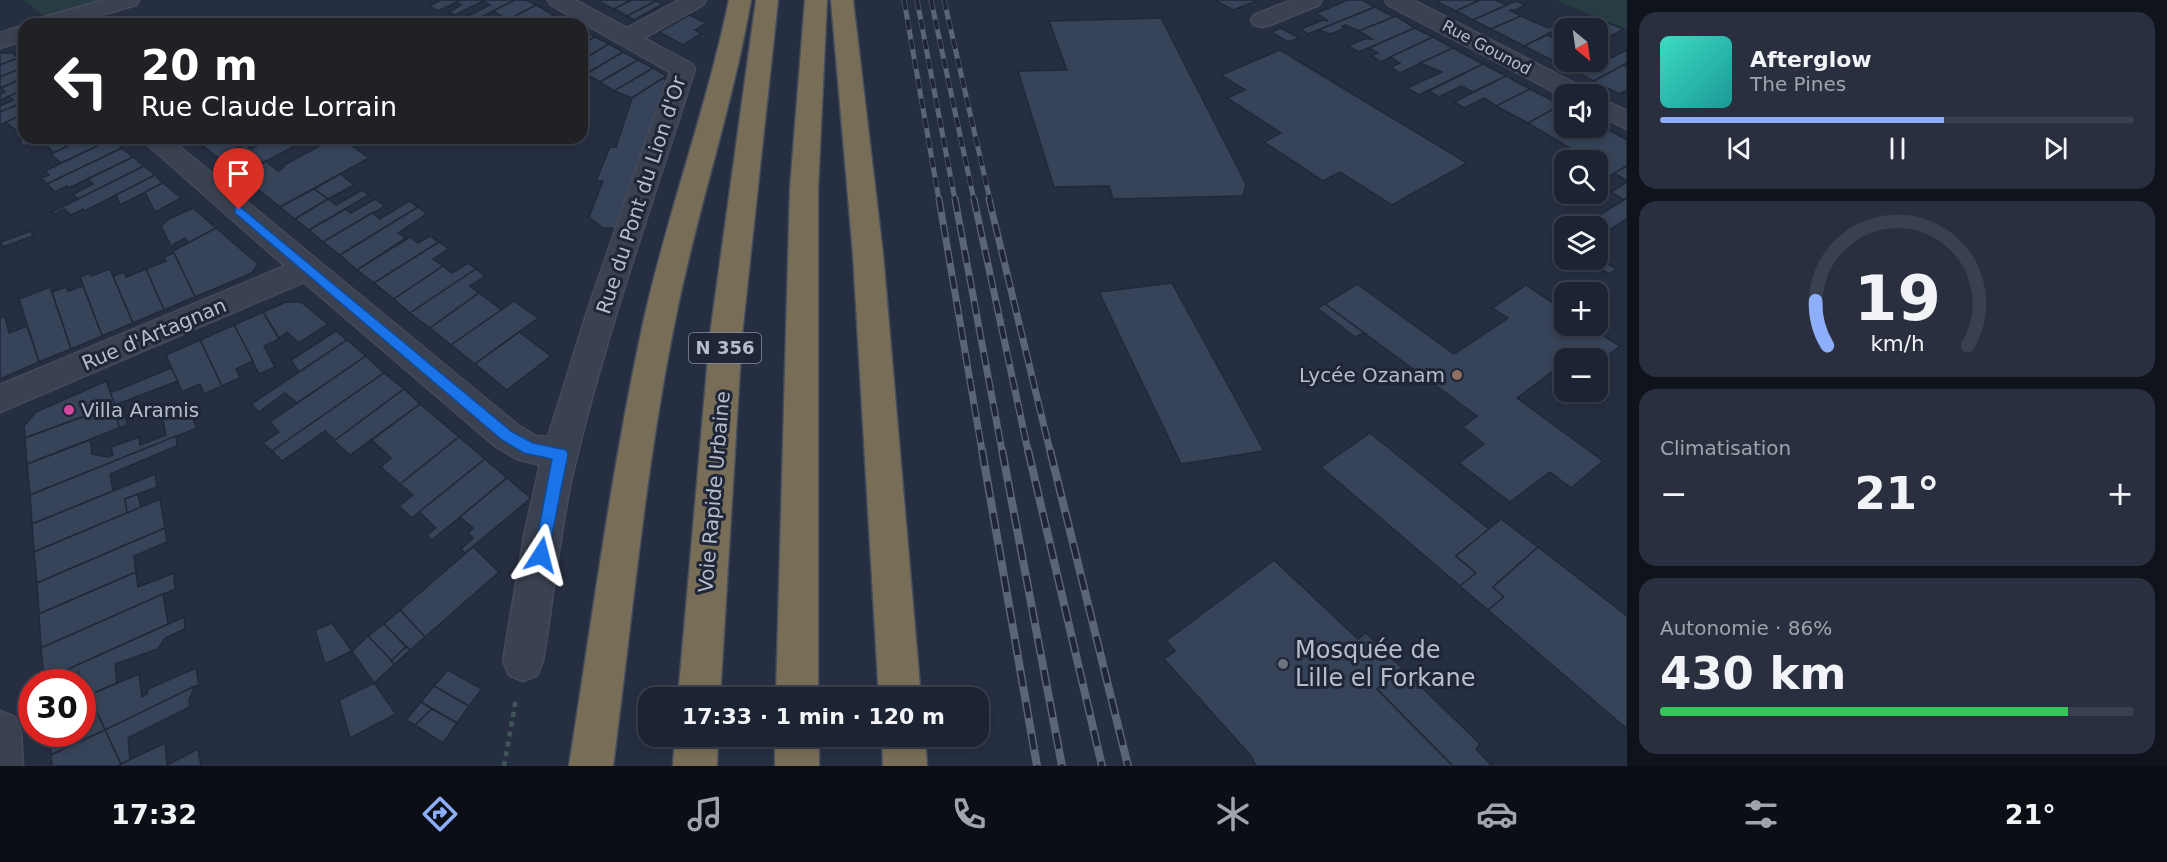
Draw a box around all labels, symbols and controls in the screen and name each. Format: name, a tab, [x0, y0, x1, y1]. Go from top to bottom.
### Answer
street label: Rue Gounod	[1439, 16, 1534, 79]
north arrow	[1554, 18, 1608, 72]
map controls	[1554, 18, 1608, 402]
text: 20 m	[141, 41, 258, 90]
icon: left	[42, 42, 120, 120]
text: Afterglow	[1750, 47, 1872, 72]
street label: Rue du Pont du Lion d'Or	[591, 72, 691, 317]
text: The Pines	[1750, 72, 1846, 96]
button: sound	[1554, 84, 1608, 138]
text: Rue Claude Lorrain	[141, 91, 397, 122]
icon: previous	[1723, 132, 1756, 165]
icon: pause	[1881, 132, 1914, 165]
icon: next	[2039, 132, 2072, 165]
pin	[213, 148, 264, 210]
button: search	[1554, 150, 1608, 204]
icon: arrive	[222, 157, 255, 190]
button: layers	[1554, 216, 1608, 270]
text: 19	[1854, 262, 1940, 335]
button: +	[1554, 282, 1608, 336]
street label: Rue d'Artagnan	[78, 293, 230, 375]
text: km/h	[1870, 331, 1924, 356]
road number: N 356	[689, 333, 761, 363]
button: −	[1554, 348, 1608, 402]
place label: Lycée Ozanam	[1299, 363, 1445, 387]
marker: Lycée Ozanam	[1450, 368, 1464, 382]
street label: Voie Rapide Urbaine	[693, 390, 735, 594]
place label: Villa Aramis	[81, 398, 199, 422]
marker: Villa Aramis	[62, 403, 76, 417]
text: Climatisation	[1660, 436, 1791, 460]
text: 21°	[1854, 467, 1940, 520]
text: −	[1660, 474, 1688, 513]
text: +	[2106, 474, 2134, 513]
position arrow	[509, 523, 573, 587]
text: Autonomie · 86%	[1660, 616, 1832, 640]
place label: Mosquée de Lille el Forkane	[1295, 636, 1476, 692]
text: 430 km	[1660, 647, 1846, 700]
marker: Mosquée de Lille el Forkane	[1276, 657, 1290, 671]
speed limit sign: 30	[18, 669, 96, 747]
text: 17:33 · 1 min · 120 m	[682, 704, 945, 729]
icon: directions	[419, 793, 461, 835]
icon: music	[684, 793, 726, 835]
icon: phone	[948, 793, 990, 835]
icon: climate	[1212, 793, 1254, 835]
icon: car	[1476, 793, 1518, 835]
icon: filters	[1740, 793, 1782, 835]
text: 17:32	[111, 799, 197, 830]
text: 21°	[2005, 799, 2056, 830]

